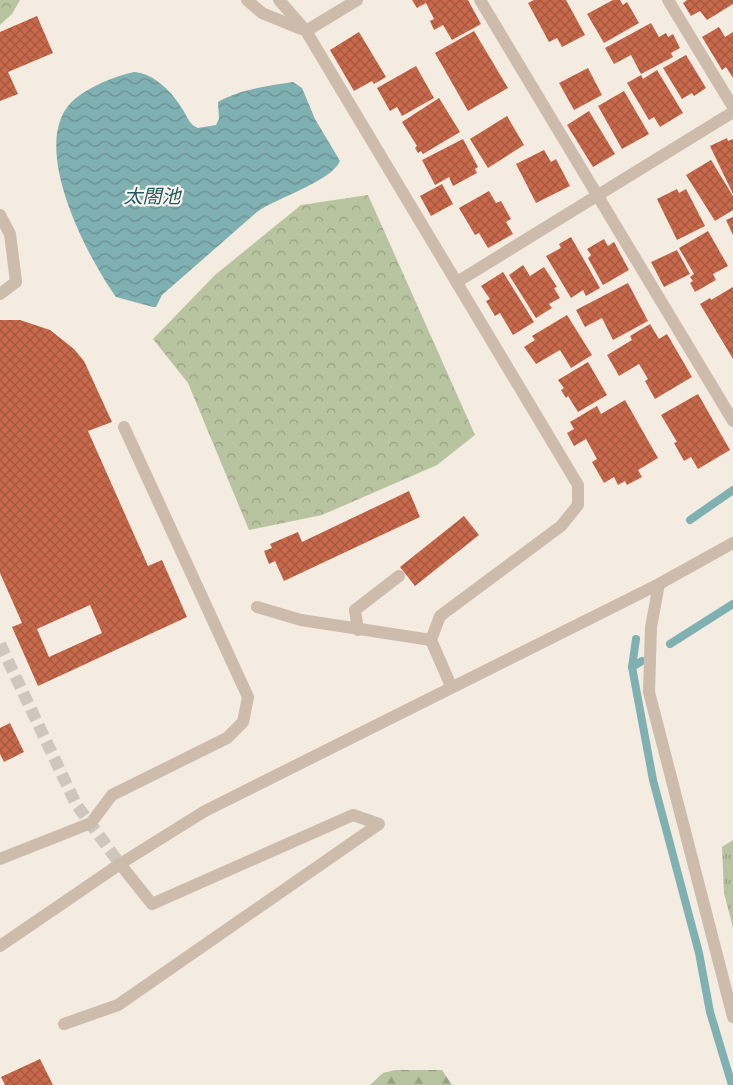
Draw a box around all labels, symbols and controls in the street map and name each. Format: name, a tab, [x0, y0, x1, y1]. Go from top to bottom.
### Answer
water label: 太閤池	[123, 185, 182, 208]

